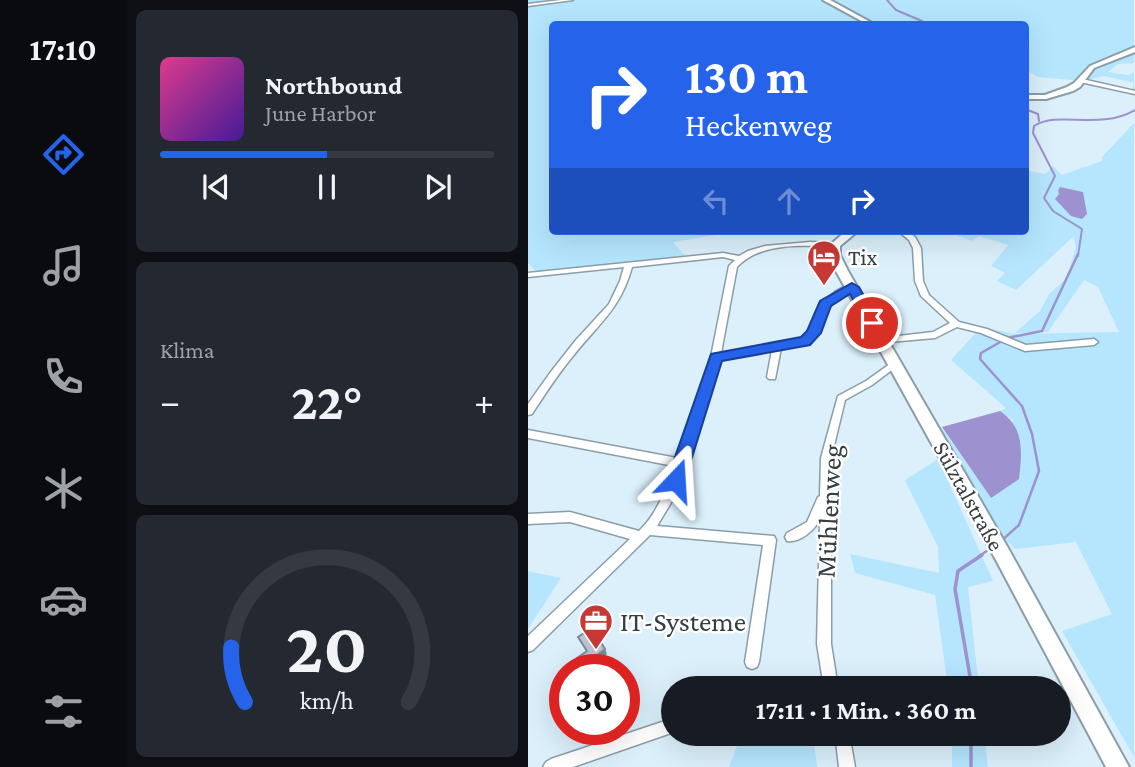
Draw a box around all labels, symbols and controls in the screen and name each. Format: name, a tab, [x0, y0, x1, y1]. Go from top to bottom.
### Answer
text: 17:10	[29, 31, 97, 67]
icon: right	[570, 49, 661, 140]
text: 130 m	[685, 49, 808, 104]
text: Northbound	[265, 71, 402, 100]
text: June Harbor	[265, 100, 376, 126]
text: Heckenweg	[685, 107, 832, 143]
icon: directions	[39, 130, 88, 179]
icon: previous	[197, 168, 235, 206]
icon: pause	[308, 168, 346, 206]
icon: next	[419, 168, 457, 206]
icon: left	[697, 182, 735, 220]
icon: ahead	[770, 182, 808, 220]
icon: right	[843, 182, 881, 220]
hotel icon: Tix	[805, 238, 843, 287]
icon: music	[39, 241, 88, 290]
place label: Tix	[848, 244, 878, 270]
pin	[842, 293, 902, 353]
icon: arrive	[853, 304, 891, 342]
text: Klima	[160, 337, 214, 363]
icon: phone	[39, 352, 88, 401]
text: 22°	[291, 372, 363, 430]
text: −	[160, 380, 180, 422]
text: +	[474, 380, 494, 422]
street label: Sülztalstraße	[928, 437, 1010, 555]
position arrow	[639, 443, 713, 517]
street label: Mühlenweg	[810, 443, 848, 579]
icon: climate	[39, 464, 88, 513]
icon: car	[39, 575, 88, 624]
office icon: IT-Systeme	[577, 602, 615, 651]
place label: IT-Systeme	[620, 606, 746, 637]
text: 20	[286, 607, 368, 688]
speed limit sign: 30	[549, 654, 640, 745]
icon: filters	[39, 687, 88, 736]
text: km/h	[300, 687, 354, 714]
text: 17:11 · 1 Min. · 360 m	[756, 696, 976, 725]

